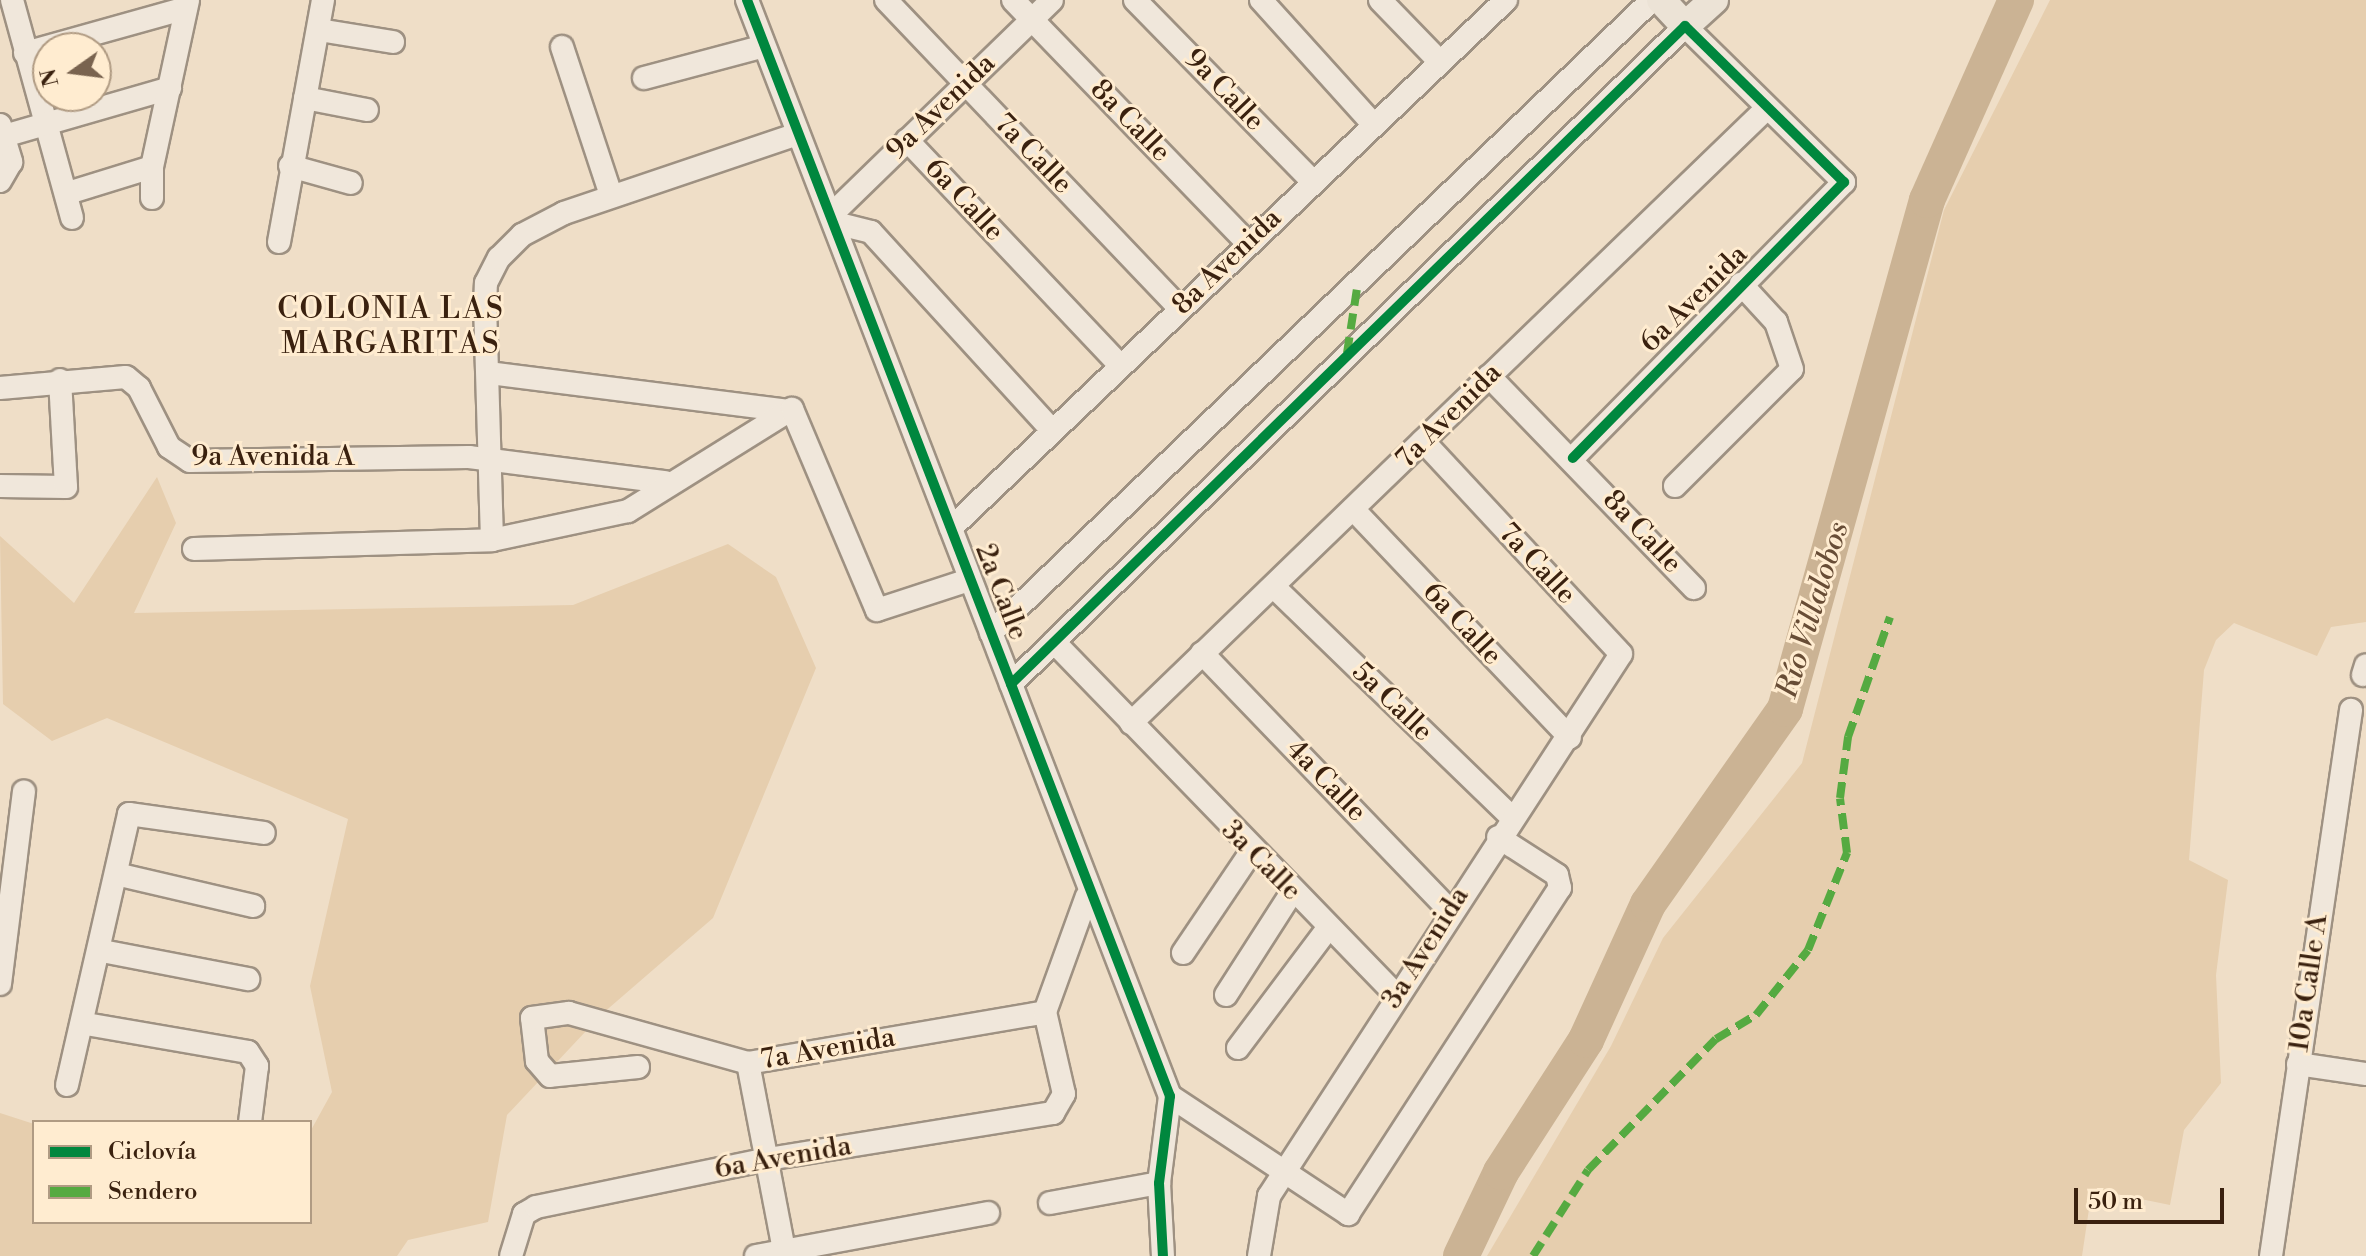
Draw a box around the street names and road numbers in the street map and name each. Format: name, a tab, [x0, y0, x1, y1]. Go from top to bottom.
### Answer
street label: 9a Calle	[1177, 42, 1271, 138]
street label: 9a Avenida	[880, 47, 1002, 167]
street label: 8a Calle	[1083, 73, 1177, 169]
street label: 7a Calle	[987, 107, 1079, 201]
street label: 6a Calle	[917, 152, 1011, 248]
street label: 8a Avenida	[1165, 202, 1289, 322]
street label: 6a Avenida	[1633, 238, 1755, 360]
street label: 7a Avenida	[1389, 356, 1509, 476]
street label: 9a Avenida A	[191, 440, 355, 474]
street label: 8a Calle	[1595, 484, 1689, 580]
street label: 7a Calle	[1491, 517, 1583, 611]
street label: 2a Calle	[967, 539, 1035, 645]
street label: 6a Calle	[1415, 576, 1509, 672]
street label: 5a Calle	[1345, 655, 1439, 749]
street label: 4a Calle	[1279, 733, 1373, 829]
street label: 3a Calle	[1214, 814, 1308, 908]
street label: 3a Avenida	[1375, 881, 1477, 1015]
street label: 10a Calle A	[2283, 912, 2335, 1054]
street label: 7a Avenida	[758, 1021, 898, 1077]
street label: 6a Avenida	[712, 1129, 854, 1187]

